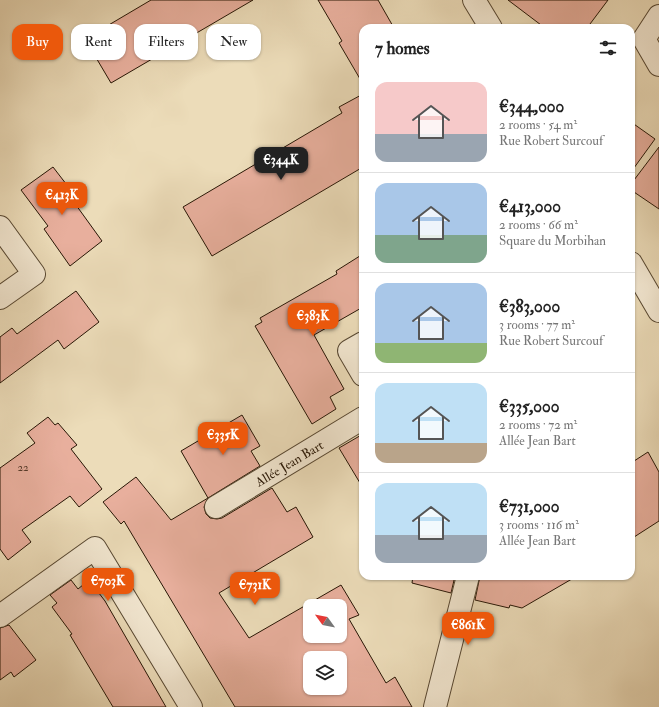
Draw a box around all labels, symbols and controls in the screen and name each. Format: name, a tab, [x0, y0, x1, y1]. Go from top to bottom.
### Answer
chip: Buy	[12, 24, 63, 60]
chip: Rent	[71, 24, 126, 60]
chip: Filters	[134, 24, 198, 60]
chip: New	[206, 24, 261, 60]
icon: filters	[597, 37, 619, 59]
text: 7 homes	[375, 38, 430, 59]
text: €344,000	[499, 96, 564, 117]
icon: home	[407, 98, 455, 146]
text: 2 rooms · 54 m²	[499, 117, 577, 133]
text: Rue Robert Surcouf	[499, 133, 603, 149]
pin: €344K	[253, 147, 309, 181]
text: €344K	[263, 152, 299, 168]
pin: €413K	[34, 182, 90, 216]
text: €413K	[45, 187, 79, 203]
text: €413,000	[499, 196, 561, 217]
icon: home	[407, 199, 455, 247]
text: 2 rooms · 66 m²	[499, 217, 578, 233]
text: Square du Morbihan	[499, 233, 606, 249]
text: €383,000	[499, 296, 560, 317]
icon: home	[407, 299, 455, 347]
pin: €383K	[285, 303, 341, 337]
text: €383K	[297, 308, 329, 324]
text: 3 rooms · 77 m²	[499, 317, 575, 333]
text: Rue Robert Surcouf	[499, 333, 603, 349]
text: €335,000	[499, 396, 559, 417]
icon: home	[407, 399, 455, 447]
text: 2 rooms · 72 m²	[499, 417, 577, 433]
pin: €335K	[195, 422, 251, 456]
text: €335K	[207, 427, 239, 443]
text: Allée Jean Bart	[499, 433, 576, 449]
street label: Allée Jean Bart	[252, 437, 326, 491]
house number: 22	[17, 461, 29, 474]
text: €731,000	[499, 496, 560, 517]
icon: home	[407, 499, 455, 547]
text: 3 rooms · 116 m²	[499, 517, 579, 533]
text: Allée Jean Bart	[499, 533, 576, 549]
pin: €703K	[80, 568, 136, 602]
pin: €731K	[227, 572, 283, 606]
text: €703K	[91, 573, 125, 589]
text: €731K	[239, 577, 271, 593]
north arrow	[303, 599, 347, 643]
map controls	[303, 599, 347, 695]
pin: €861K	[440, 612, 496, 646]
text: €861K	[451, 617, 485, 633]
button: layers	[303, 651, 347, 695]

